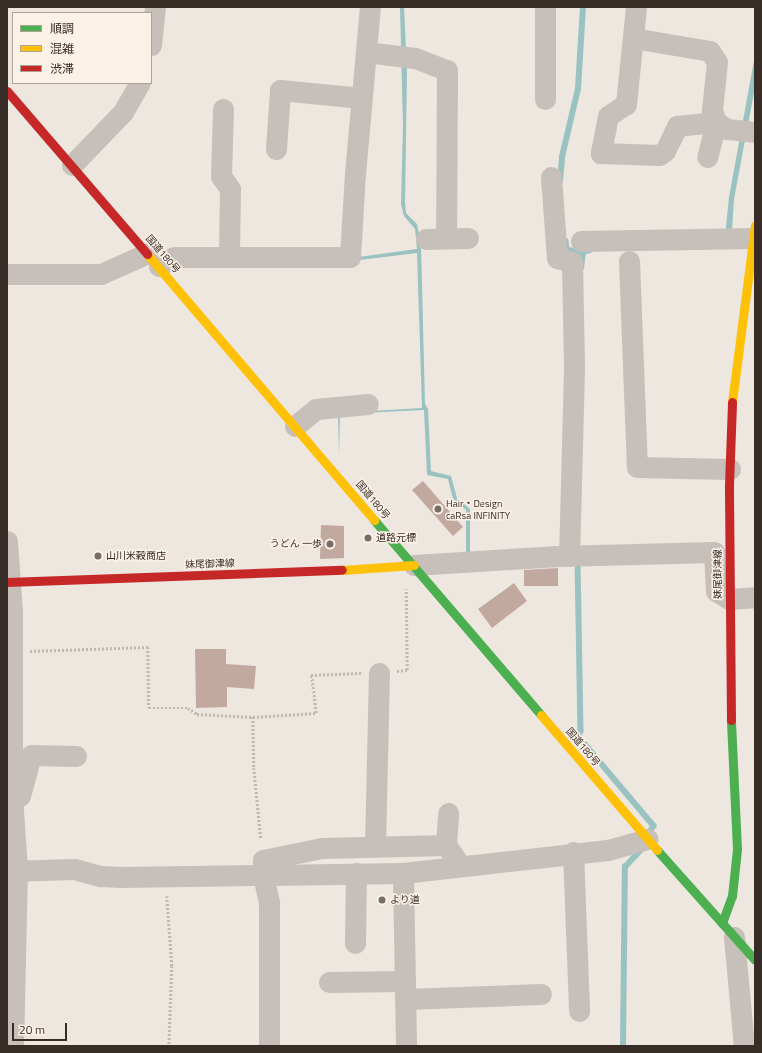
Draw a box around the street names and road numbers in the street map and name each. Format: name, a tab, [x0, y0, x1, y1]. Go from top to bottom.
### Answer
street label: 国道180号	[143, 232, 183, 276]
street label: 国道180号	[353, 478, 393, 522]
street label: 妹尾御津線	[712, 549, 724, 599]
street label: 妹尾御津線	[185, 557, 235, 571]
street label: 国道180号	[563, 725, 603, 769]

